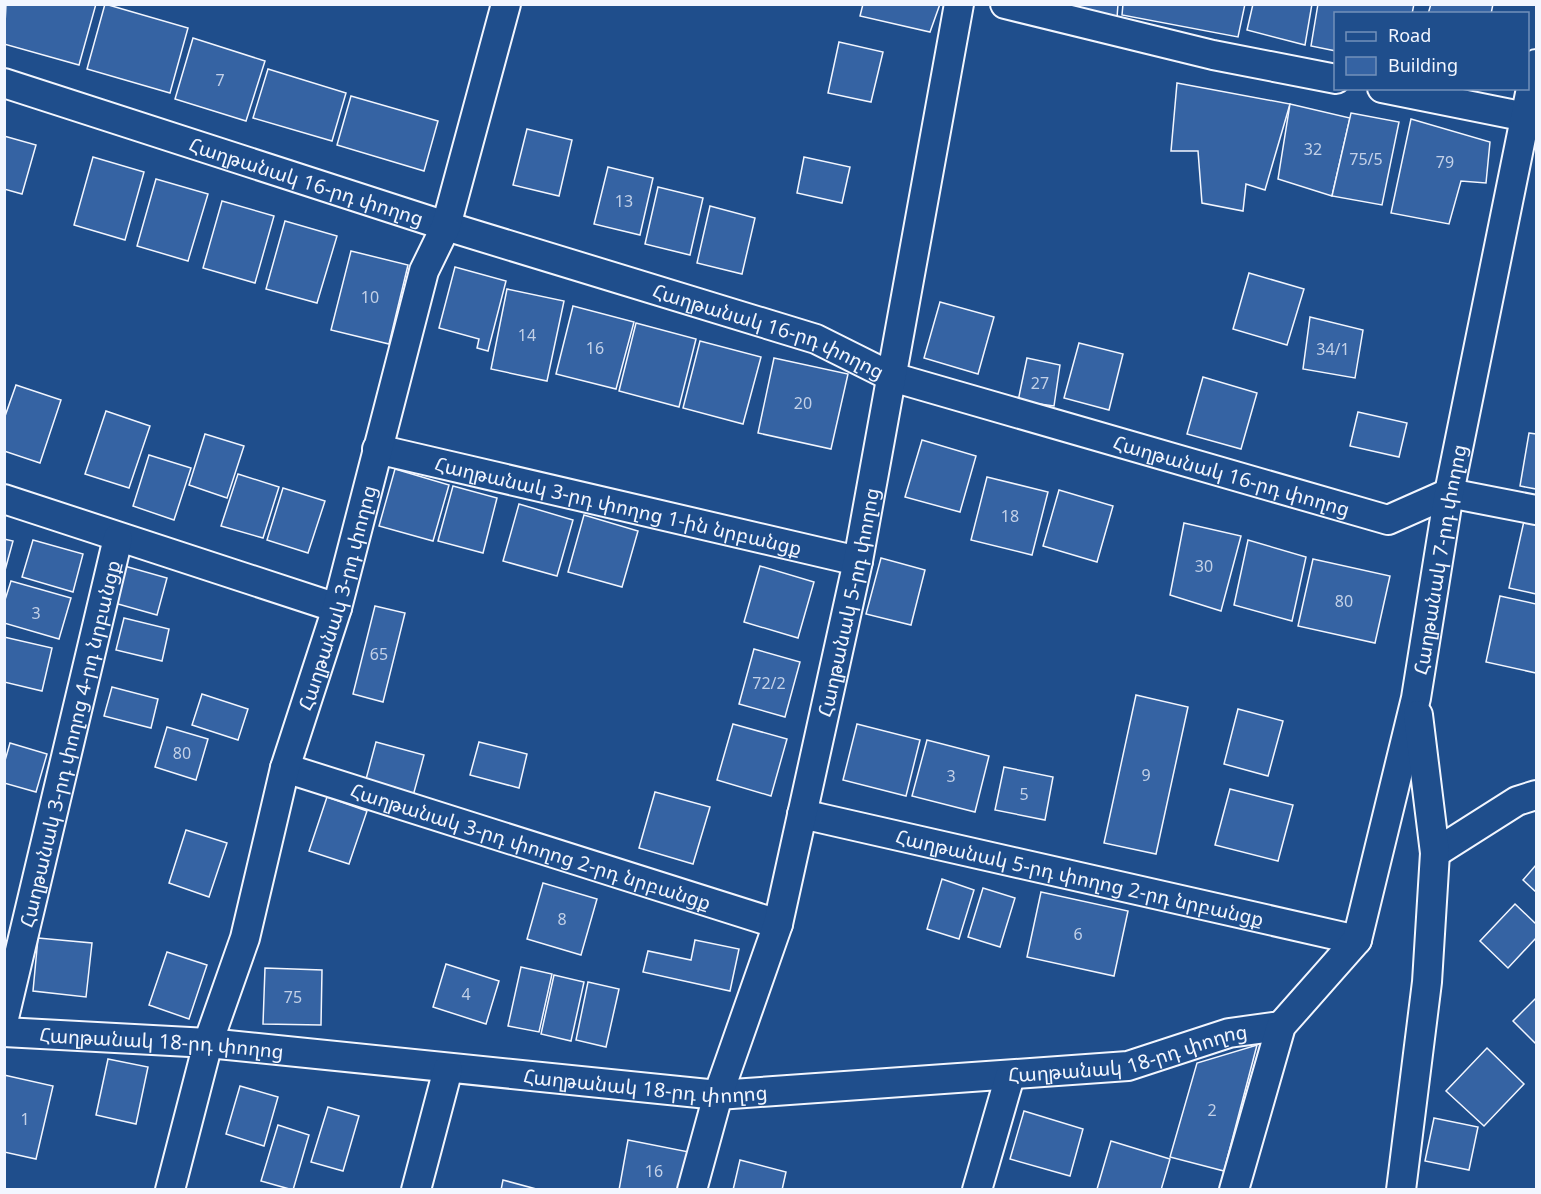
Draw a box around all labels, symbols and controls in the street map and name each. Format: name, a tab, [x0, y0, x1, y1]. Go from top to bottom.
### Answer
legend	[1334, 12, 1529, 90]
text: Road	[1388, 23, 1431, 47]
text: Building	[1388, 53, 1458, 77]
house number: 7	[215, 69, 225, 91]
street label: Հաղթանակ 16-րդ փողոց	[186, 130, 427, 231]
house number: 32	[1304, 138, 1322, 160]
house number: 75/5	[1349, 148, 1383, 170]
house number: 79	[1436, 151, 1454, 173]
house number: 13	[615, 190, 633, 212]
street label: Հաղթանակ 16-րդ փողոց	[650, 276, 889, 385]
house number: 10	[361, 286, 379, 308]
house number: 14	[518, 324, 536, 346]
house number: 16	[586, 337, 604, 359]
house number: 34/1	[1316, 338, 1350, 360]
house number: 27	[1031, 372, 1049, 394]
house number: 20	[794, 392, 812, 414]
street label: Հաղթանակ 16-րդ փողոց	[1110, 428, 1353, 522]
street label: Հաղթանակ 7-րդ փողոց	[1406, 442, 1472, 677]
street label: Հաղթանակ 3-րդ փողոց 1-ին նրբանցք	[432, 449, 805, 561]
street label: Հաղթանակ 3-րդ փողոց	[291, 482, 382, 714]
street label: Հաղթանակ 5-րդ փողոց	[811, 485, 885, 719]
house number: 18	[1001, 505, 1019, 527]
house number: 30	[1195, 555, 1213, 577]
street label: Հաղթանակ 3-րդ փողոց 4-րդ նրբանցք	[12, 557, 126, 930]
house number: 80	[1335, 590, 1353, 612]
house number: 3	[31, 602, 41, 624]
house number: 65	[370, 643, 388, 665]
house number: 72/2	[752, 672, 786, 694]
house number: 80	[173, 742, 191, 764]
house number: 9	[1141, 764, 1151, 786]
house number: 3	[946, 765, 956, 787]
street label: Հաղթանակ 3-րդ փողոց 2-րդ նրբանցք	[347, 776, 715, 916]
house number: 5	[1019, 783, 1029, 805]
street label: Հաղթանակ 5-րդ փողոց 2-րդ նրբանցք	[893, 822, 1267, 932]
house number: 8	[557, 908, 567, 930]
house number: 6	[1073, 923, 1083, 945]
house number: 4	[461, 983, 471, 1005]
house number: 75	[284, 986, 302, 1008]
street label: Հաղթանակ 18-րդ փողոց	[1007, 1017, 1249, 1088]
street label: Հաղթանակ 18-րդ փողոց	[39, 1020, 285, 1064]
street label: Հաղթանակ 18-րդ փողոց	[522, 1062, 768, 1109]
house number: 2	[1207, 1099, 1217, 1121]
house number: 1	[20, 1108, 30, 1130]
house number: 16	[645, 1160, 663, 1182]

